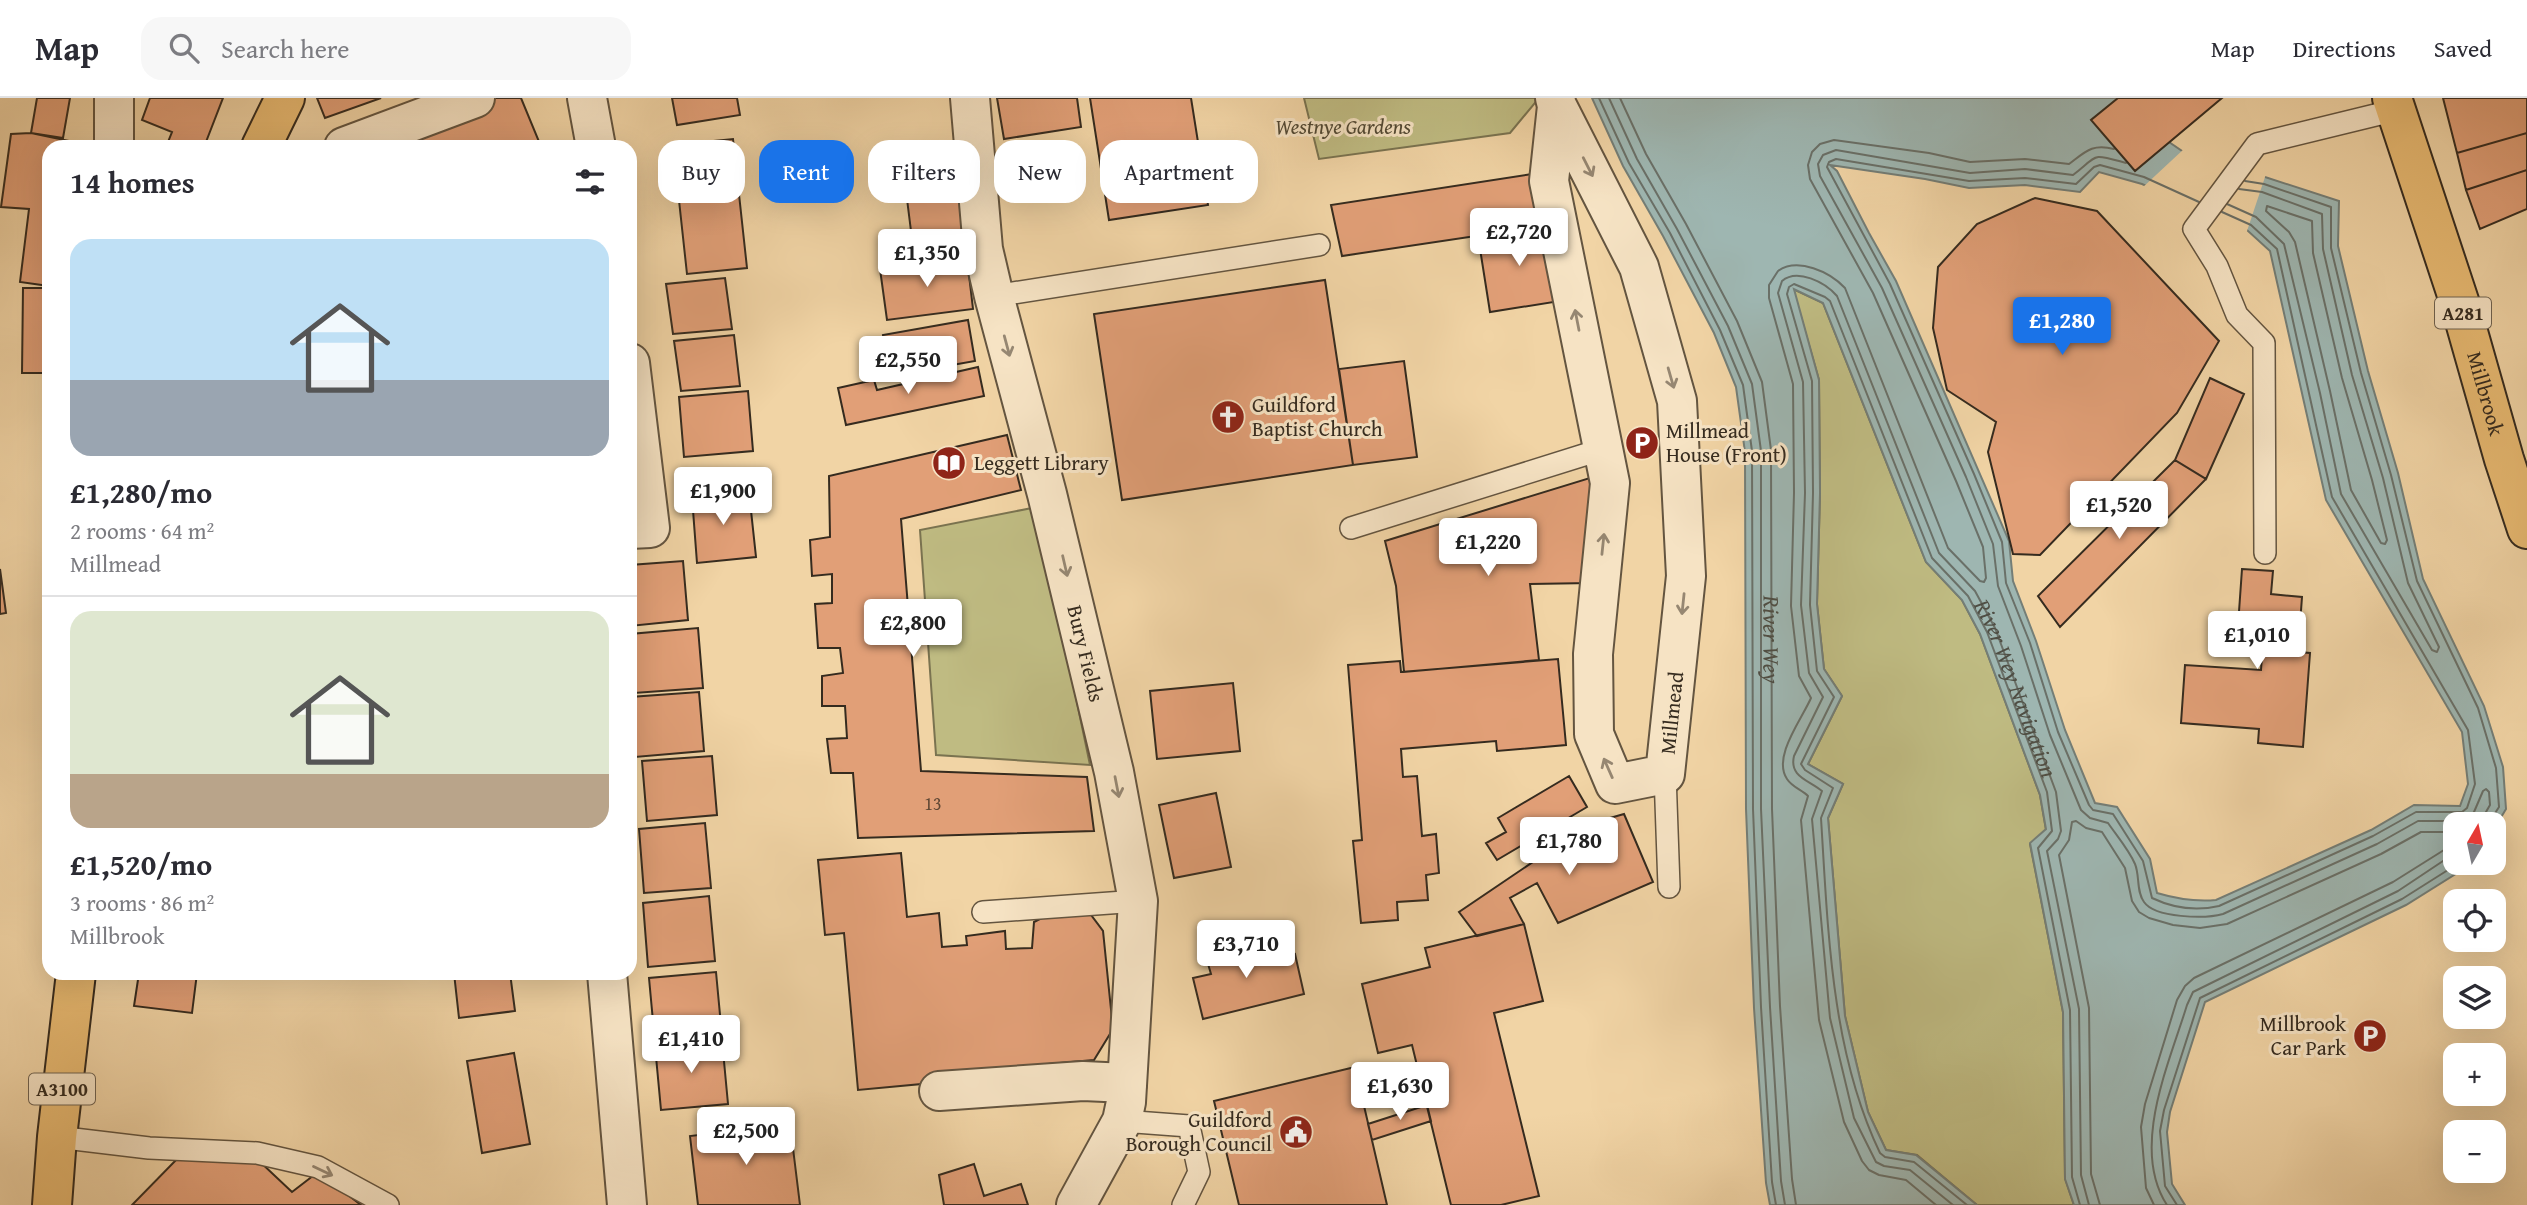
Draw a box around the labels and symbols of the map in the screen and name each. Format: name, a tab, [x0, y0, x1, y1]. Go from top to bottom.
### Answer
park label: Westnye Gardens	[1275, 111, 1411, 142]
one-way arrow	[1582, 156, 1595, 177]
pin: £2,720	[1462, 208, 1576, 268]
pin: £1,350	[870, 230, 984, 289]
pin: £1,280	[2005, 298, 2119, 357]
road number: A281	[2435, 298, 2491, 328]
one-way arrow	[1570, 309, 1583, 332]
one-way arrow	[1001, 334, 1014, 356]
pin: £2,550	[851, 336, 965, 396]
street label: Millbrook	[2459, 348, 2513, 439]
one-way arrow	[1665, 367, 1678, 389]
place label: Guildford Baptist Church	[1252, 389, 1383, 444]
church icon: Guildford Baptist Church	[1209, 398, 1247, 436]
place label: Millmead House (Front)	[1666, 415, 1787, 470]
parking icon: Millmead House (Front)	[1623, 424, 1661, 462]
library icon: Leggett Library	[930, 444, 968, 482]
place label: Leggett Library	[974, 447, 1109, 478]
pin: £1,900	[666, 468, 780, 527]
pin: £1,520	[2062, 482, 2176, 541]
pin: £1,220	[1431, 518, 1545, 578]
one-way arrow	[1597, 533, 1610, 556]
one-way arrow	[1058, 554, 1072, 577]
one-way arrow	[1676, 592, 1689, 615]
water label: River Wey Navigation	[1966, 592, 2066, 782]
water label: River Wey	[1755, 594, 1789, 684]
pin: £2,800	[856, 600, 970, 659]
street label: Bury Fields	[1059, 602, 1113, 705]
pin: £1,010	[2200, 612, 2314, 671]
street label: Millmead	[1652, 669, 1691, 756]
one-way arrow	[1601, 757, 1614, 779]
one-way arrow	[1110, 775, 1124, 798]
house number: 13	[924, 790, 942, 817]
north arrow	[2443, 812, 2506, 875]
pin: £1,780	[1512, 818, 1626, 877]
pin: £3,710	[1189, 920, 1303, 980]
place label: Millbrook Car Park	[2260, 1008, 2346, 1063]
pin: £1,410	[634, 1016, 748, 1075]
parking icon: Millbrook Car Park	[2351, 1017, 2389, 1055]
pin: £1,630	[1343, 1062, 1457, 1122]
road number: A3100	[29, 1074, 95, 1105]
place label: Guildford Borough Council	[1126, 1104, 1273, 1159]
pin: £2,500	[689, 1108, 803, 1167]
public building icon: Guildford Borough Council	[1277, 1113, 1315, 1151]
one-way arrow	[312, 1165, 333, 1178]

